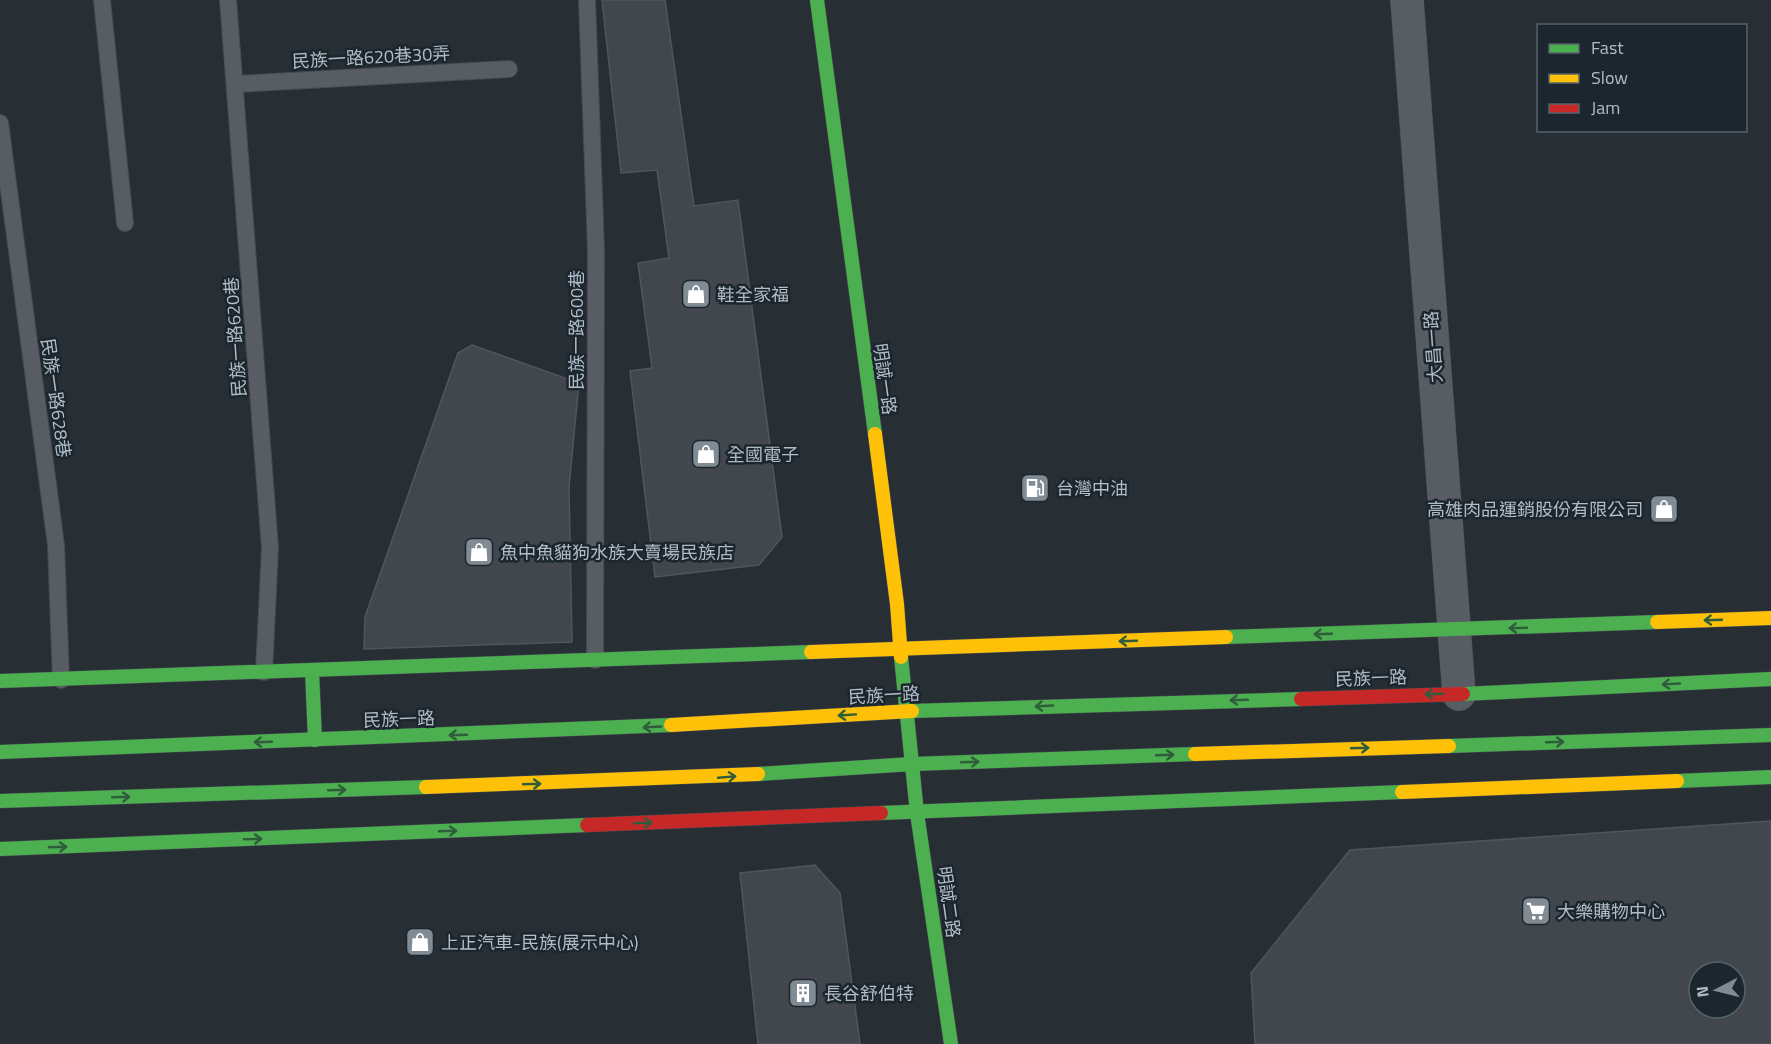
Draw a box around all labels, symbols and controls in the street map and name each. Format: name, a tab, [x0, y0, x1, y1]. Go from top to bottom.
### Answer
legend	[1537, 24, 1747, 132]
text: Fast	[1591, 34, 1624, 61]
street label: 民族一路620巷30弄	[291, 39, 451, 75]
text: Slow	[1591, 64, 1628, 91]
text: Jam	[1591, 94, 1620, 121]
street label: 民族一路600巷	[563, 270, 590, 390]
street label: 民族一路620巷	[217, 276, 253, 398]
shop icon: 鞋全家福	[680, 278, 712, 310]
place label: 鞋全家福	[717, 281, 789, 308]
street label: 大昌一路	[1417, 310, 1449, 384]
street label: 民族一路628巷	[34, 337, 78, 459]
street label: 明誠一路	[867, 341, 903, 417]
shop icon: 全國電子	[690, 438, 722, 470]
place label: 全國電子	[727, 441, 799, 468]
fuel station icon: 台灣中油	[1019, 472, 1051, 504]
place label: 台灣中油	[1056, 475, 1128, 502]
shop icon: 高雄肉品運銷股份有限公司	[1648, 493, 1680, 525]
place label: 高雄肉品運銷股份有限公司	[1427, 496, 1643, 523]
shop icon: 魚中魚貓狗水族大賣場民族店	[463, 536, 495, 568]
place label: 魚中魚貓狗水族大賣場民族店	[500, 539, 734, 566]
one-way arrow	[1703, 615, 1723, 626]
one-way arrow	[1508, 622, 1528, 633]
one-way arrow	[1313, 629, 1333, 640]
one-way arrow	[1118, 636, 1138, 647]
street label: 民族一路	[1335, 663, 1407, 693]
one-way arrow	[1661, 678, 1681, 689]
street label: 民族一路	[847, 680, 921, 710]
one-way arrow	[1424, 689, 1444, 700]
one-way arrow	[1229, 694, 1249, 706]
one-way arrow	[1035, 701, 1055, 712]
street label: 民族一路	[363, 704, 435, 734]
one-way arrow	[837, 709, 857, 720]
one-way arrow	[643, 721, 663, 732]
one-way arrow	[448, 729, 468, 741]
one-way arrow	[1544, 736, 1564, 747]
one-way arrow	[253, 737, 273, 748]
one-way arrow	[1350, 742, 1370, 754]
one-way arrow	[1155, 749, 1175, 760]
one-way arrow	[960, 756, 980, 767]
one-way arrow	[717, 771, 737, 782]
one-way arrow	[522, 778, 542, 790]
one-way arrow	[327, 784, 347, 796]
one-way arrow	[111, 791, 131, 802]
one-way arrow	[632, 817, 652, 829]
one-way arrow	[438, 825, 458, 836]
one-way arrow	[243, 833, 263, 844]
one-way arrow	[48, 841, 68, 852]
street label: 明誠二路	[931, 864, 967, 940]
supermarket icon: 大樂購物中心	[1520, 895, 1552, 927]
place label: 大樂購物中心	[1557, 898, 1665, 925]
shop icon: 上正汽車-民族(展示中心)	[404, 926, 436, 958]
place label: 上正汽車-民族(展示中心)	[441, 929, 638, 956]
north arrow	[1687, 960, 1747, 1020]
building icon: 長谷舒伯特	[787, 977, 819, 1009]
place label: 長谷舒伯特	[824, 980, 914, 1007]
text: N	[1690, 985, 1715, 999]

